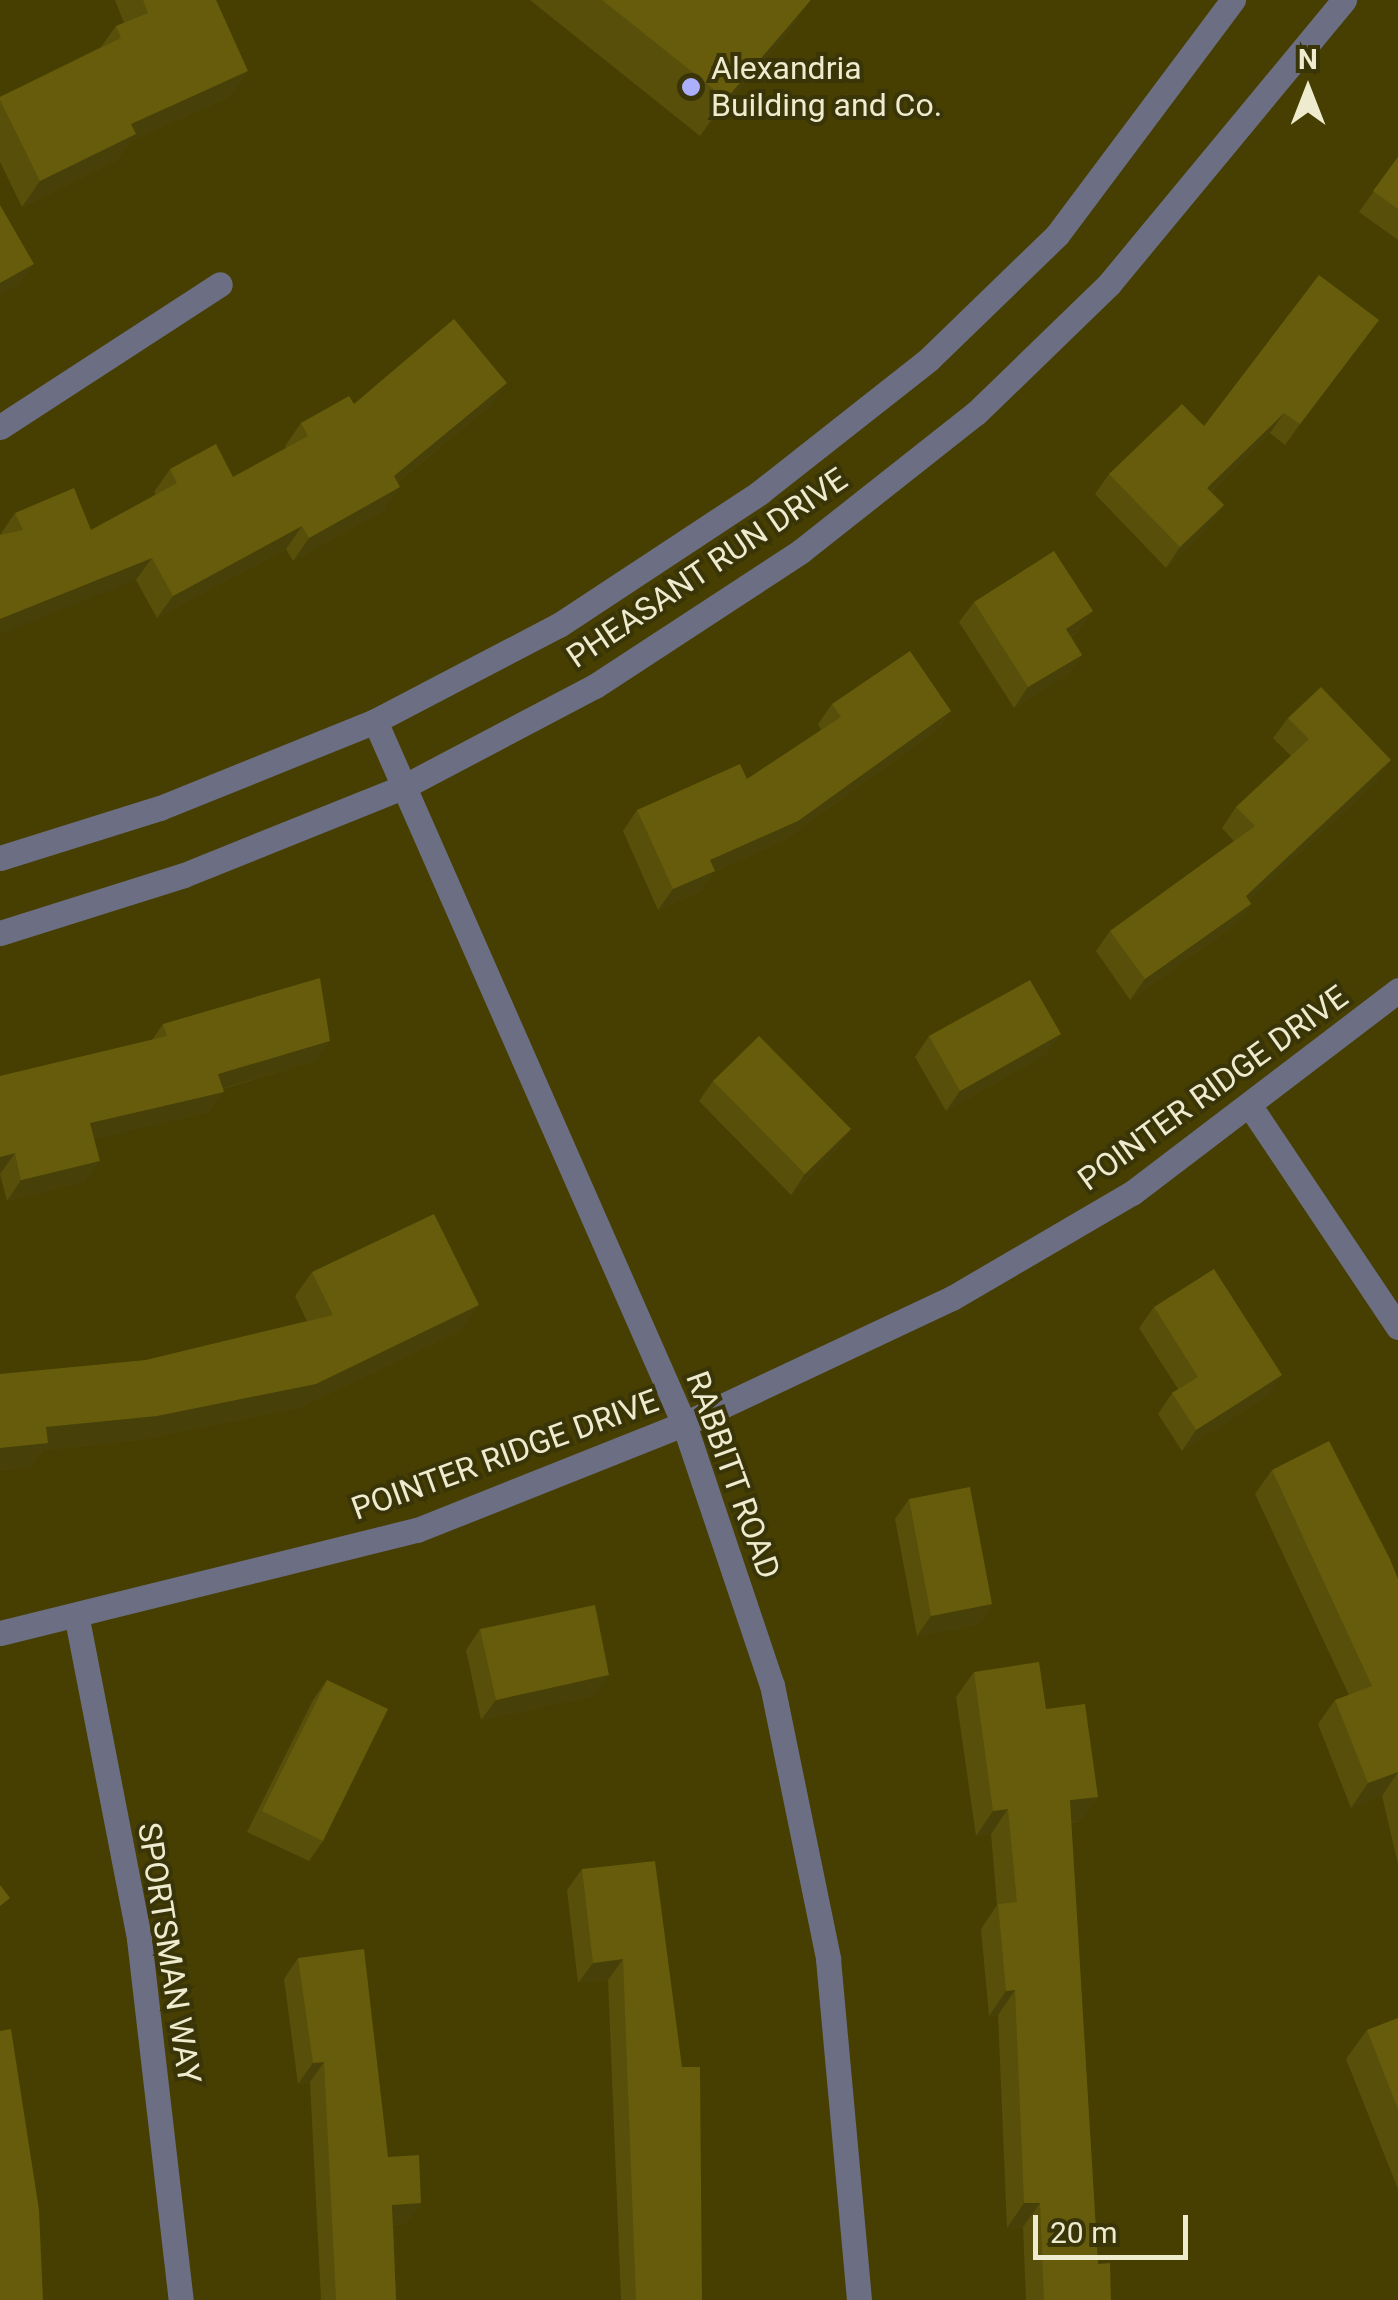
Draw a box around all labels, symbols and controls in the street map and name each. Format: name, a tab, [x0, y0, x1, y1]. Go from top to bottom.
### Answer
north arrow	[1258, 40, 1358, 140]
text: N	[1298, 43, 1318, 76]
place label: Alexandria Building and Co.	[711, 50, 942, 125]
marker: Alexandria Building and Co.	[680, 76, 702, 98]
street label: PHEASANT RUN DRIVE	[559, 460, 855, 676]
street label: POINTER RIDGE DRIVE	[1071, 977, 1355, 1199]
street label: RABBITT ROAD	[678, 1366, 788, 1584]
street label: POINTER RIDGE DRIVE	[346, 1382, 664, 1528]
street label: SPORTSMAN WAY	[129, 1820, 209, 2086]
scale bar	[1038, 2195, 1193, 2257]
text: 20 m	[1050, 2215, 1117, 2250]

